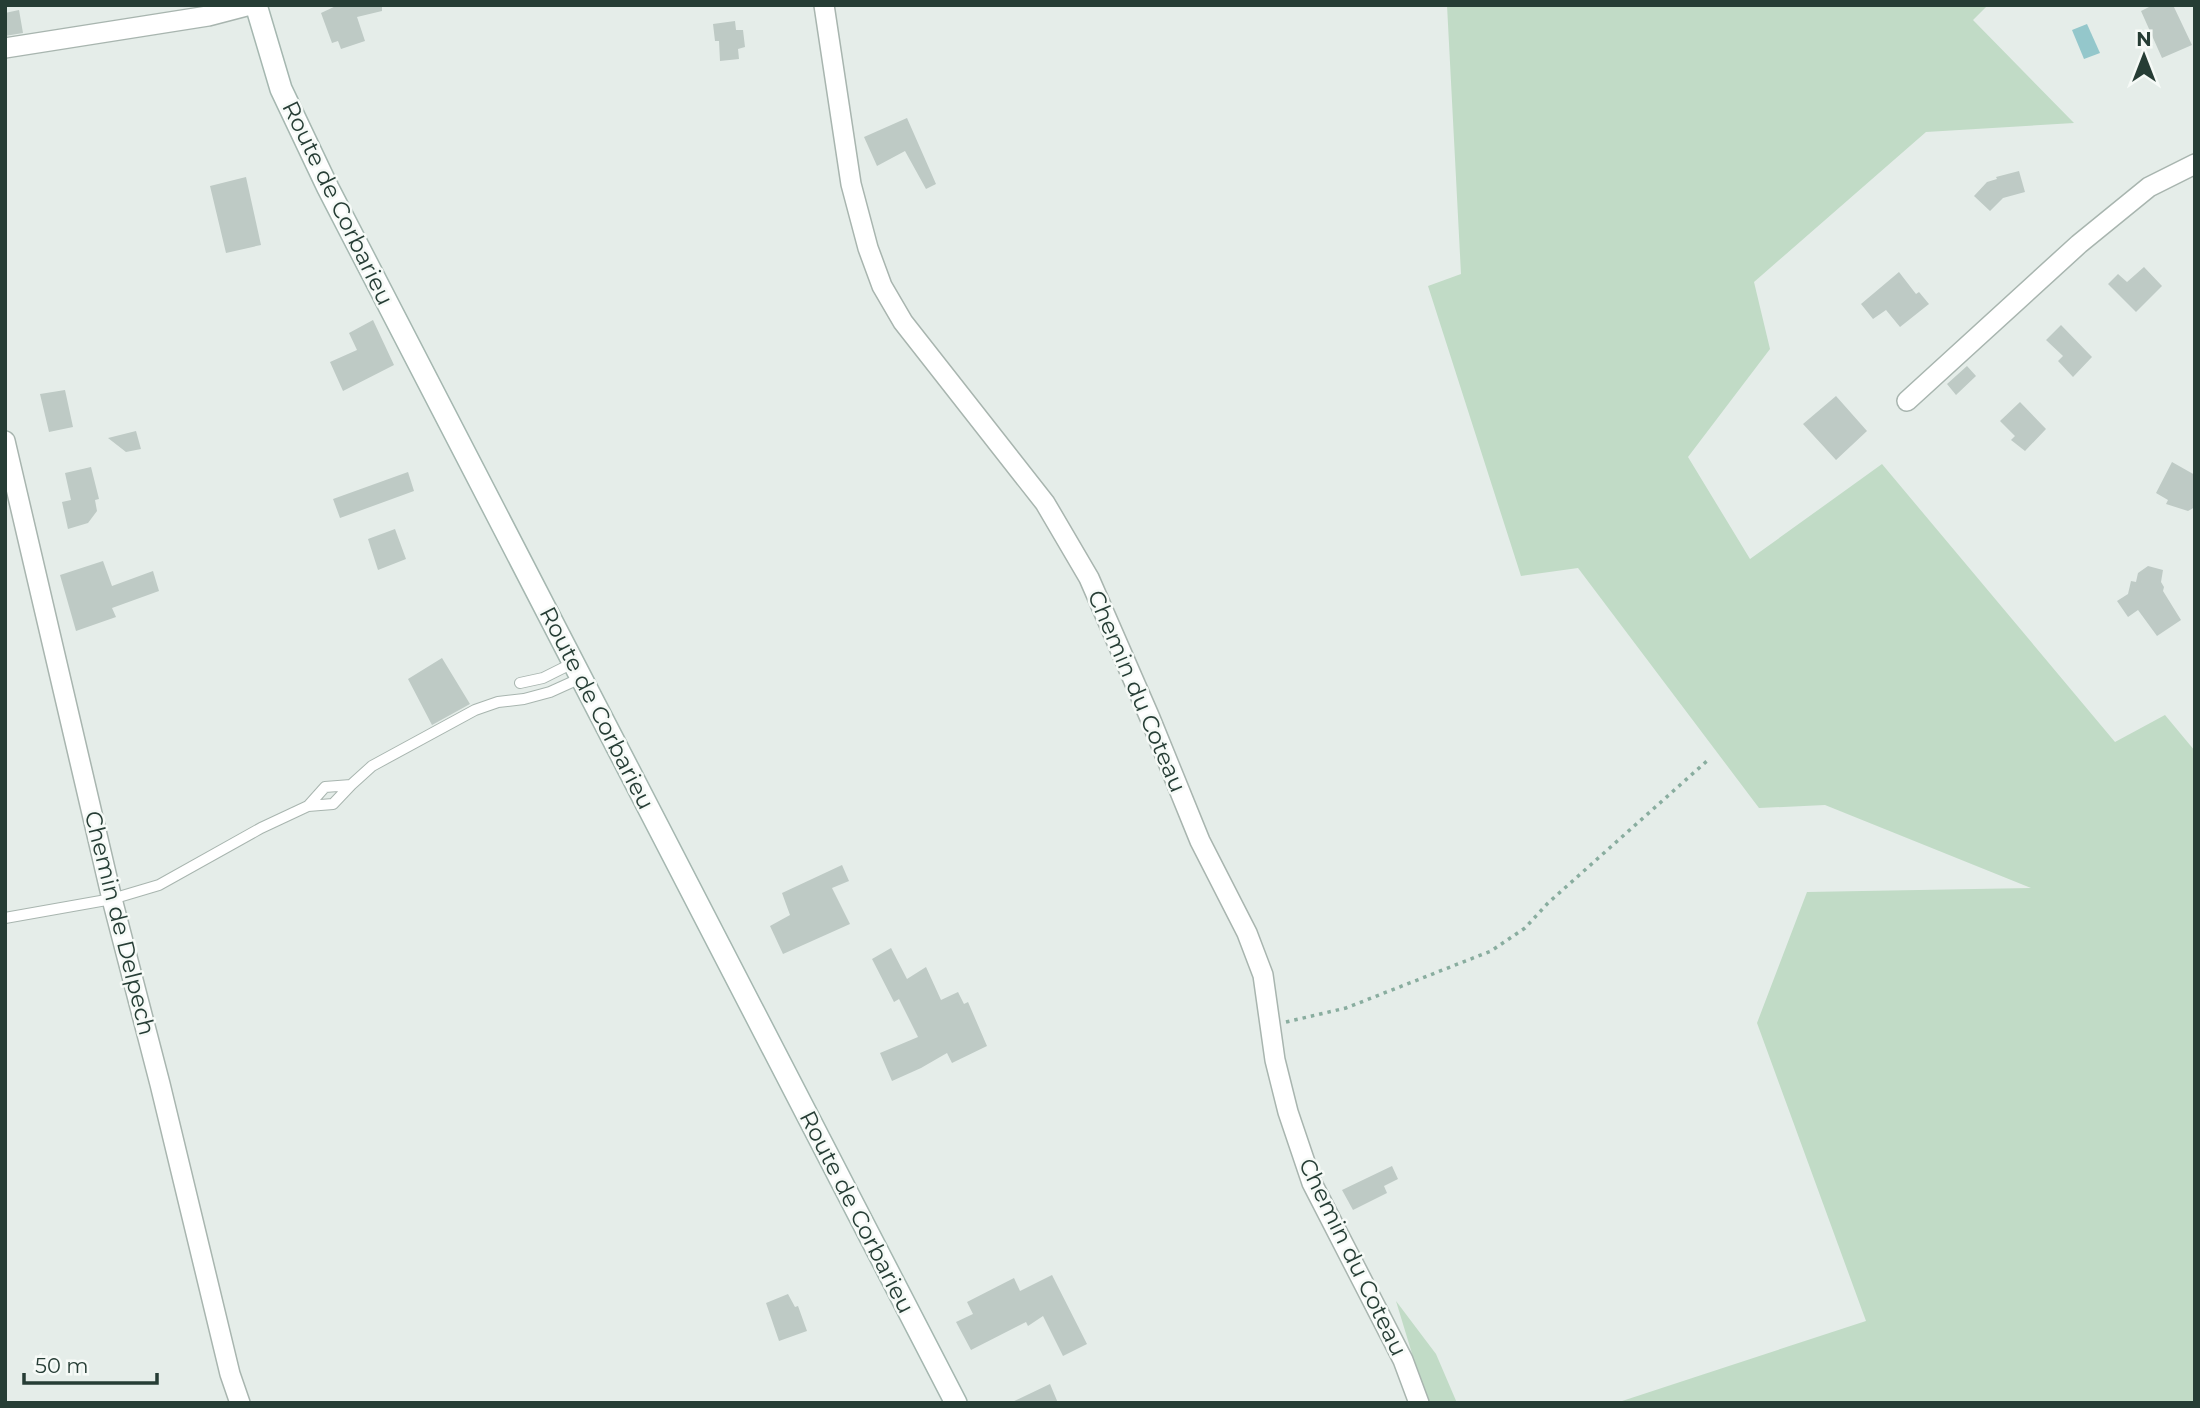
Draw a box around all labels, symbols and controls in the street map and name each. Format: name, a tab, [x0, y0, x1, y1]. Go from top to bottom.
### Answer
north arrow	[2109, 21, 2179, 91]
text: N	[2136, 28, 2152, 51]
street label: Route de Corbarieu	[276, 96, 400, 310]
street label: Chemin du Coteau	[1082, 586, 1192, 796]
street label: Route de Corbarieu	[534, 602, 660, 814]
street label: Chemin de Delpech	[79, 808, 161, 1038]
street label: Route de Corbarieu	[794, 1106, 920, 1318]
street label: Chemin du Coteau	[1293, 1153, 1413, 1361]
scale bar	[24, 1342, 158, 1386]
text: 50 m	[35, 1353, 89, 1378]

